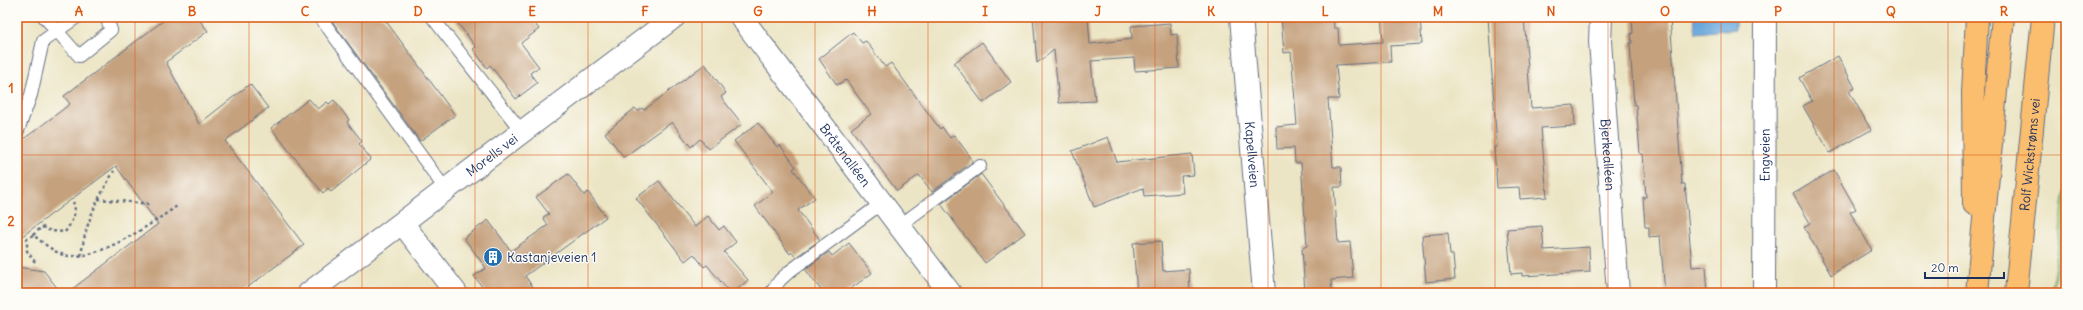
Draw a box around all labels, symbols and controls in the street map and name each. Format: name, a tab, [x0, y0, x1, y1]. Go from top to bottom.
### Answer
text: A	[75, 3, 84, 20]
text: B	[188, 3, 197, 20]
text: C	[301, 3, 310, 20]
text: D	[413, 3, 423, 20]
text: E	[528, 3, 536, 20]
text: F	[641, 3, 649, 20]
text: G	[753, 3, 763, 20]
text: H	[867, 3, 877, 20]
text: I	[982, 3, 988, 20]
text: J	[1095, 3, 1102, 20]
text: K	[1207, 3, 1216, 20]
text: L	[1321, 3, 1329, 20]
text: M	[1433, 3, 1443, 20]
text: N	[1547, 3, 1555, 20]
text: O	[1660, 3, 1670, 20]
text: P	[1774, 3, 1782, 20]
text: Q	[1886, 3, 1896, 20]
text: R	[2000, 3, 2009, 20]
text: 1	[8, 80, 14, 97]
street label: Rolf Wickstrøms vei	[2016, 97, 2044, 212]
street label: Bjerkealléen	[1597, 118, 1619, 192]
street label: Bråtenalléen	[816, 120, 875, 191]
street label: Kapellveien	[1241, 121, 1263, 189]
street label: Engveien	[1756, 128, 1774, 182]
street label: Morells vei	[463, 130, 521, 180]
text: 2	[7, 213, 15, 230]
building icon: Kastanjeveien 1	[482, 246, 504, 268]
place label: Kastanjeveien 1	[507, 249, 597, 266]
scale bar	[1925, 254, 2004, 280]
text: 20 m	[1931, 260, 1959, 275]

